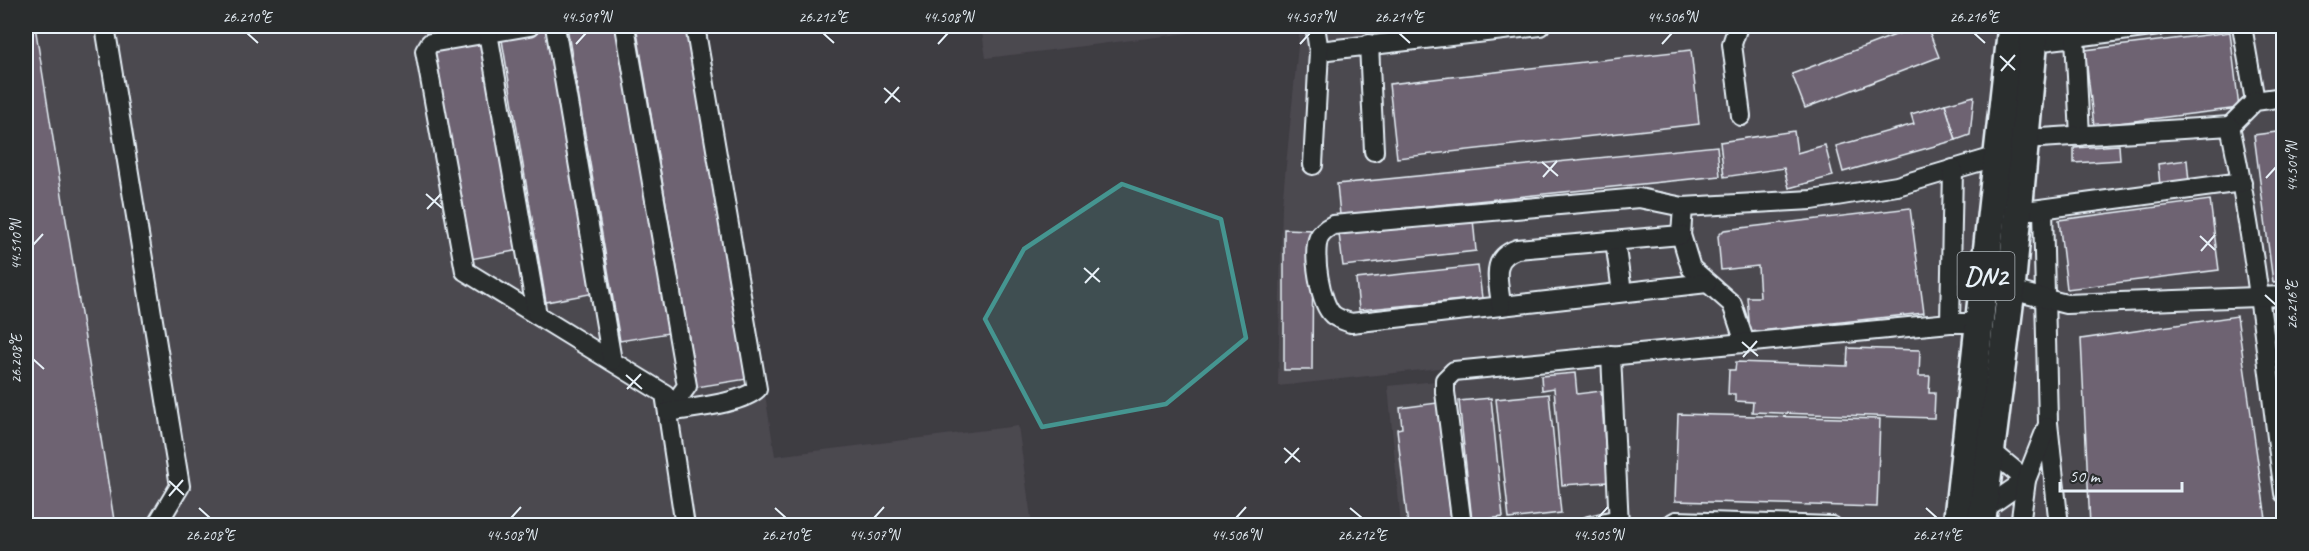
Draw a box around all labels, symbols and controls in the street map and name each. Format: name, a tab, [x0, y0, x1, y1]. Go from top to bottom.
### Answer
text: 26.210°E	[223, 8, 274, 27]
text: 44.509°N	[561, 8, 614, 27]
text: 26.212°E	[799, 8, 850, 27]
text: 44.508°N	[923, 8, 976, 27]
text: 44.507°N	[1285, 8, 1338, 27]
text: 26.214°E	[1375, 8, 1426, 27]
text: 44.506°N	[1647, 8, 1700, 27]
text: 26.216°E	[1950, 8, 2001, 27]
text: 44.504°N	[2283, 139, 2302, 192]
text: 44.510°N	[7, 217, 26, 270]
road number: DN2	[1958, 252, 2014, 300]
text: 26.216°E	[2283, 278, 2302, 329]
text: 26.208°E	[7, 332, 26, 383]
scale bar	[2060, 455, 2182, 493]
text: 50 m	[2069, 465, 2102, 487]
text: 26.208°E	[186, 526, 237, 545]
text: 44.508°N	[486, 526, 539, 545]
text: 26.210°E	[762, 526, 813, 545]
text: 44.507°N	[849, 526, 902, 545]
text: 44.506°N	[1211, 526, 1264, 545]
text: 26.212°E	[1338, 526, 1389, 545]
text: 44.505°N	[1573, 526, 1626, 545]
text: 26.214°E	[1913, 526, 1964, 545]

